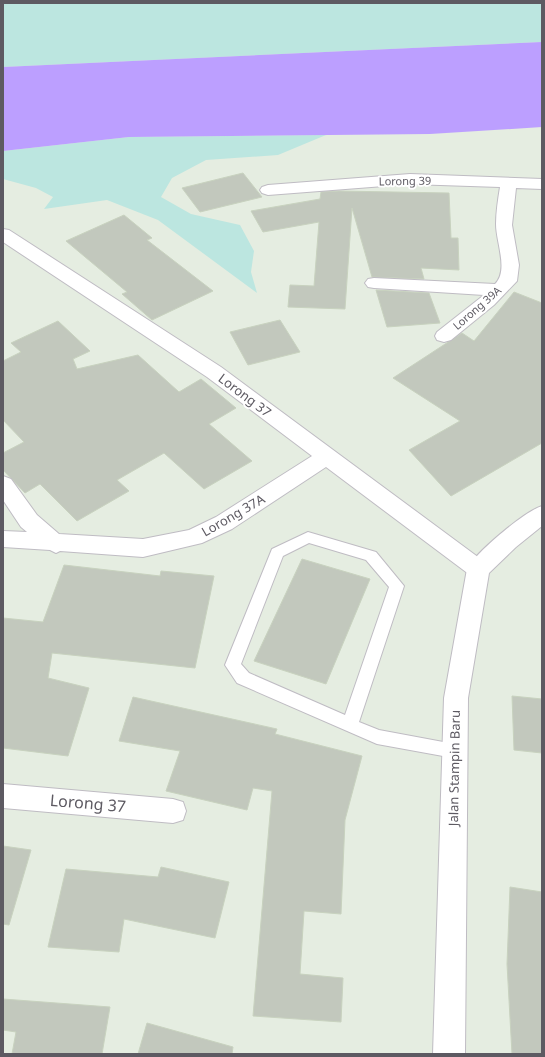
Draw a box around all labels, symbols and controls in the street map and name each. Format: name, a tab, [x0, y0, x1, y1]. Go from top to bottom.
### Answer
street label: Lorong 39	[379, 173, 431, 188]
street label: Lorong 39A	[449, 282, 505, 333]
street label: Lorong 37	[215, 369, 275, 421]
street label: Lorong 37A	[198, 489, 269, 540]
street label: Jalan Stampin Baru	[444, 710, 464, 828]
street label: Lorong 37	[49, 789, 127, 817]

